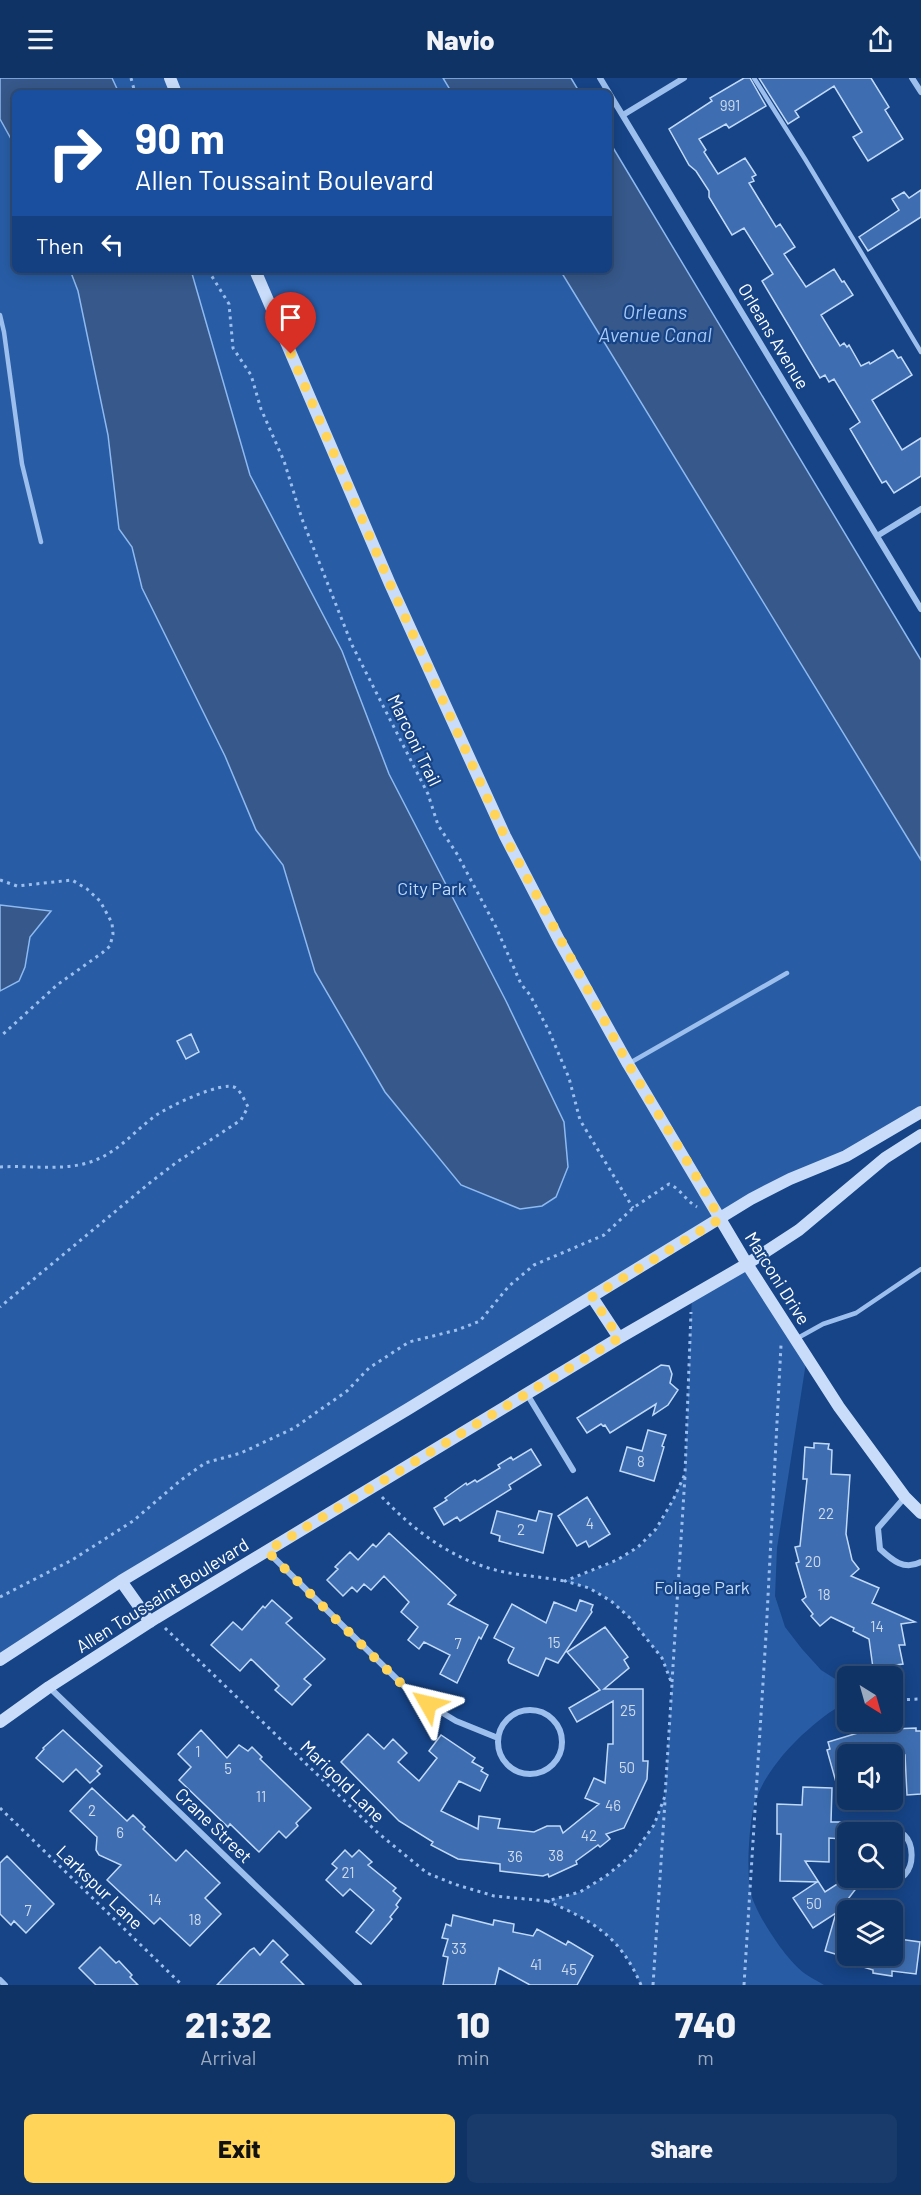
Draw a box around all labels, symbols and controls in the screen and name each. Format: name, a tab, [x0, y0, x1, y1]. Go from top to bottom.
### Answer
icon: menu	[24, 23, 57, 56]
text: Navio	[426, 23, 495, 55]
icon: share	[864, 23, 897, 56]
house number: 991	[720, 96, 740, 114]
text: 90 m	[135, 112, 225, 162]
icon: right	[36, 114, 114, 192]
text: Allen Toussaint Boulevard	[135, 163, 434, 195]
icon: left	[96, 228, 129, 261]
text: Then	[36, 232, 84, 258]
street label: Orleans Avenue	[734, 279, 814, 393]
pin	[265, 292, 316, 354]
water label: Orleans Avenue Canal	[598, 299, 712, 346]
icon: arrive	[274, 301, 307, 334]
street label: Marconi Trail	[383, 691, 447, 789]
park label: City Park	[397, 877, 467, 899]
street label: Marconi Drive	[741, 1227, 815, 1329]
house number: 8	[637, 1452, 645, 1470]
house number: 22	[818, 1504, 834, 1522]
house number: 4	[586, 1514, 594, 1532]
house number: 2	[517, 1520, 525, 1538]
street label: Allen Toussaint Boulevard	[72, 1533, 252, 1657]
house number: 20	[805, 1552, 821, 1570]
park label: Foliage Park	[654, 1576, 750, 1598]
house number: 18	[817, 1585, 831, 1603]
house number: 14	[870, 1617, 884, 1635]
house number: 15	[548, 1633, 560, 1651]
house number: 7	[454, 1634, 462, 1652]
north arrow	[837, 1666, 903, 1732]
map controls	[837, 1666, 903, 1966]
position arrow	[396, 1672, 460, 1736]
house number: 25	[620, 1701, 636, 1719]
street label: Marigold Lane	[296, 1735, 390, 1827]
house number: 1	[195, 1742, 201, 1760]
button: sound	[837, 1744, 903, 1810]
house number: 50	[619, 1758, 635, 1776]
house number: 5	[224, 1759, 232, 1777]
street label: Crane Street	[171, 1783, 257, 1867]
house number: 11	[256, 1787, 266, 1805]
house number: 46	[605, 1796, 621, 1814]
house number: 2	[88, 1801, 96, 1819]
button: search	[837, 1822, 903, 1888]
house number: 6	[116, 1823, 124, 1841]
house number: 42	[581, 1826, 597, 1844]
street label: Larkspur Lane	[52, 1840, 148, 1934]
house number: 38	[548, 1846, 564, 1864]
house number: 36	[507, 1847, 523, 1865]
house number: 21	[341, 1863, 355, 1881]
house number: 14	[148, 1890, 162, 1908]
house number: 50	[806, 1894, 822, 1912]
button: layers	[837, 1900, 903, 1966]
house number: 7	[24, 1901, 32, 1919]
house number: 18	[188, 1910, 202, 1928]
house number: 33	[451, 1939, 467, 1957]
house number: 41	[530, 1955, 542, 1973]
house number: 45	[561, 1960, 577, 1978]
text: 21:32	[185, 2002, 272, 2045]
text: 10	[457, 2002, 490, 2045]
text: 740	[675, 2002, 736, 2045]
text: Arrival	[200, 2045, 256, 2069]
text: min	[457, 2045, 489, 2069]
text: m	[697, 2045, 714, 2069]
button: Exit	[24, 2114, 455, 2183]
button: Share	[467, 2114, 897, 2183]

